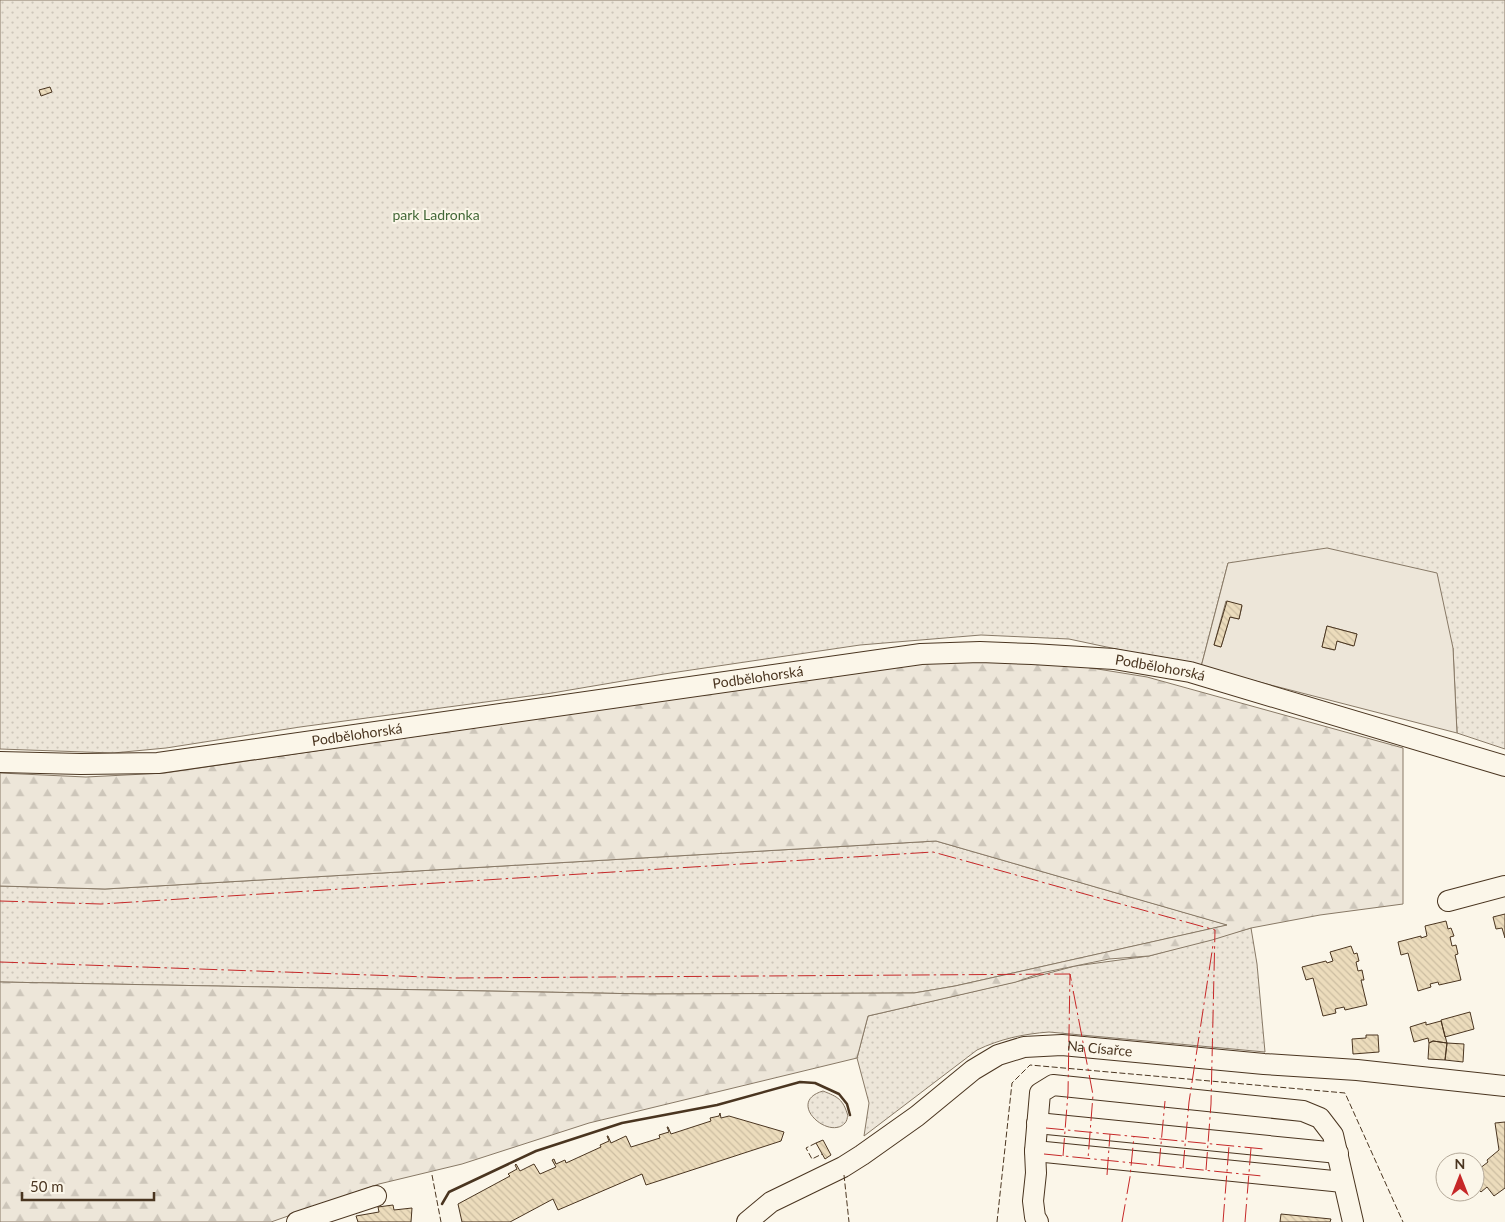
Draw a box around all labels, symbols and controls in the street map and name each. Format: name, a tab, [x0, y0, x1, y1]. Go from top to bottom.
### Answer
park label: park Ladronka	[392, 206, 480, 223]
street label: Podbělohorská	[1114, 650, 1208, 684]
street label: Podbělohorská	[711, 662, 804, 692]
street label: Podbělohorská	[310, 719, 403, 749]
street label: Na Císařce	[1066, 1037, 1133, 1060]
north arrow	[1435, 1152, 1485, 1202]
text: N	[1455, 1155, 1465, 1172]
scale bar	[22, 1170, 155, 1202]
text: 50 m	[30, 1177, 64, 1195]

